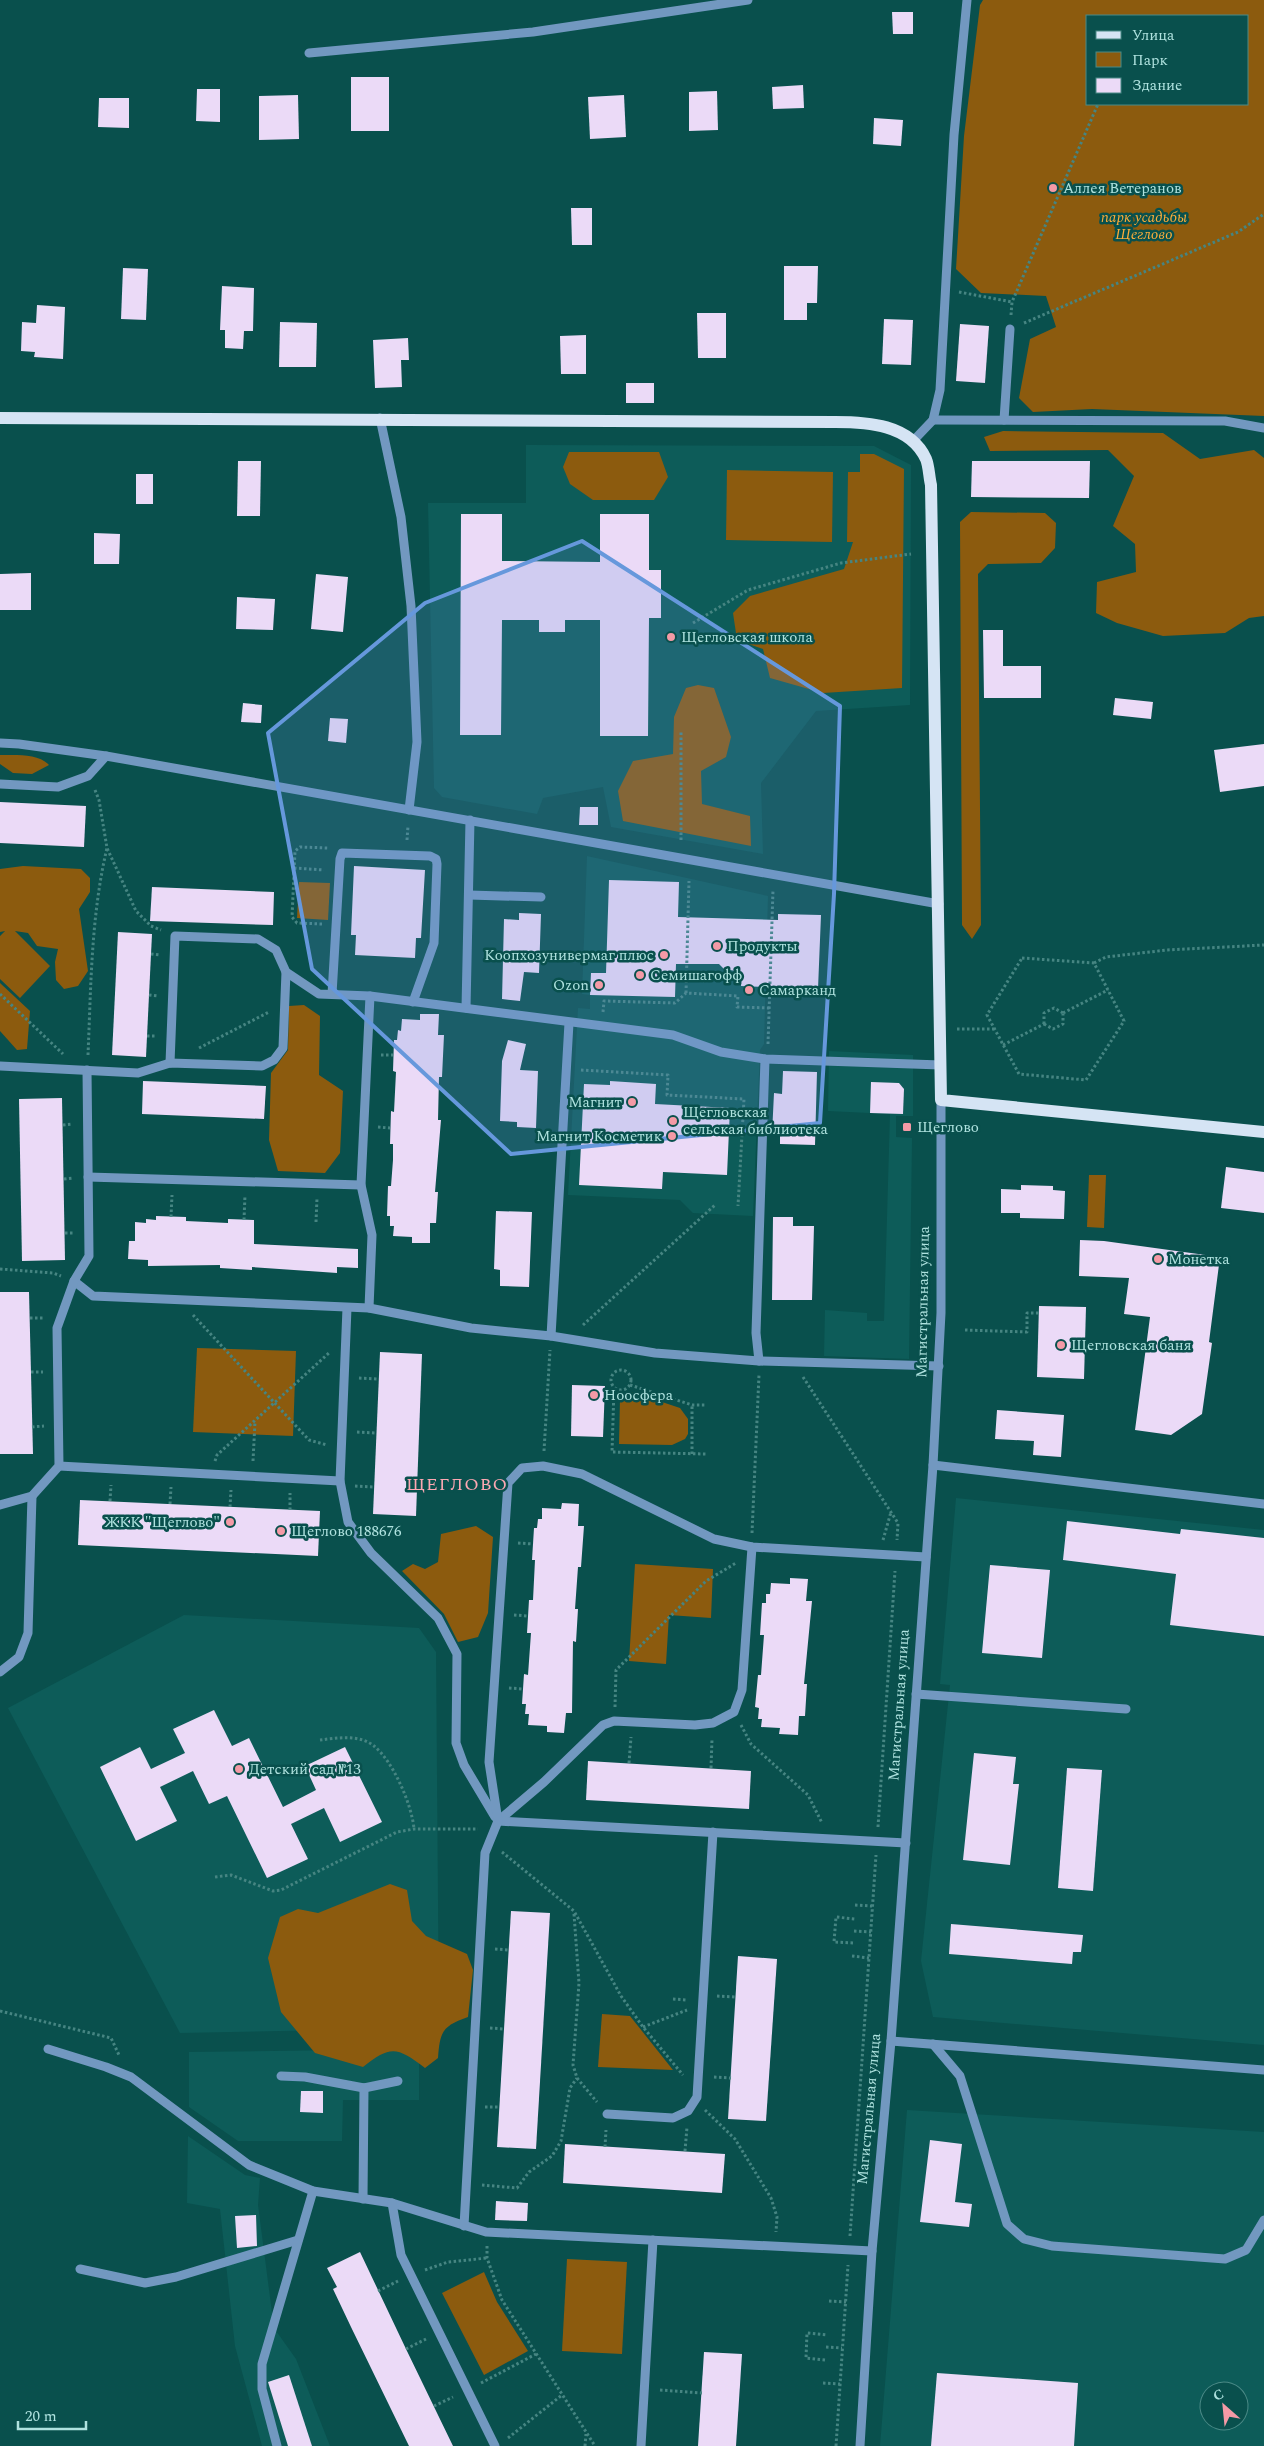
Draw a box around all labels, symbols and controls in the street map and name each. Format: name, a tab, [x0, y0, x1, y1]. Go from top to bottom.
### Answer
legend	[1086, 15, 1249, 105]
text: Улица	[1132, 24, 1175, 47]
text: Парк	[1132, 49, 1168, 72]
text: Здание	[1132, 74, 1182, 97]
place label: Аллея Ветеранов	[1063, 177, 1182, 200]
marker: Аллея Ветеранов	[1047, 182, 1059, 194]
park label: парк усадьбы Щеглово	[1101, 206, 1187, 246]
place label: Щегловская школа	[681, 626, 813, 649]
marker: Щегловская школа	[665, 631, 677, 643]
place label: Продукты	[727, 935, 797, 958]
marker: Продукты	[711, 940, 723, 952]
place label: Коопхозунивермаг плюс	[484, 944, 654, 967]
marker: Коопхозунивермаг плюс	[658, 949, 670, 961]
place label: Семишагофф	[650, 964, 742, 987]
marker: Семишагофф	[634, 969, 646, 981]
place label: Ozon	[553, 974, 589, 997]
marker: Ozon	[593, 979, 605, 991]
place label: Самарканд	[759, 979, 836, 1002]
marker: Самарканд	[743, 984, 755, 996]
place label: Магнит	[568, 1091, 622, 1114]
marker: Магнит	[626, 1096, 638, 1108]
place label: Щегловская сельская библиотека	[683, 1101, 829, 1141]
marker: Щегловская сельская библиотека	[667, 1115, 679, 1127]
place label: Щеглово	[917, 1116, 979, 1139]
marker: Щеглово	[901, 1121, 913, 1133]
place label: Магнит Косметик	[536, 1125, 662, 1148]
marker: Магнит Косметик	[666, 1130, 678, 1142]
street label: Магистральная улица	[910, 1225, 936, 1378]
place label: Монетка	[1168, 1248, 1230, 1271]
marker: Монетка	[1152, 1253, 1164, 1265]
place label: Щегловская баня	[1071, 1334, 1192, 1357]
marker: Щегловская баня	[1055, 1339, 1067, 1351]
place label: Ноосфера	[604, 1384, 674, 1407]
marker: Ноосфера	[588, 1389, 600, 1401]
district label: ЩЕГЛОВО	[406, 1471, 508, 1498]
place label: ЖКК "Щеглово"	[104, 1511, 220, 1534]
marker: ЖКК "Щеглово"	[224, 1516, 236, 1528]
place label: Щеглово 188676	[291, 1520, 402, 1543]
marker: Щеглово 188676	[275, 1525, 287, 1537]
street label: Магистральная улица	[882, 1628, 916, 1782]
place label: Детский сад №13	[249, 1758, 361, 1781]
marker: Детский сад №13	[233, 1763, 245, 1775]
street label: Магистральная улица	[851, 2032, 887, 2186]
north arrow	[1199, 2381, 1249, 2431]
text: С	[1209, 2383, 1228, 2406]
scale bar	[18, 2398, 85, 2430]
text: 20 m	[25, 2405, 57, 2428]

